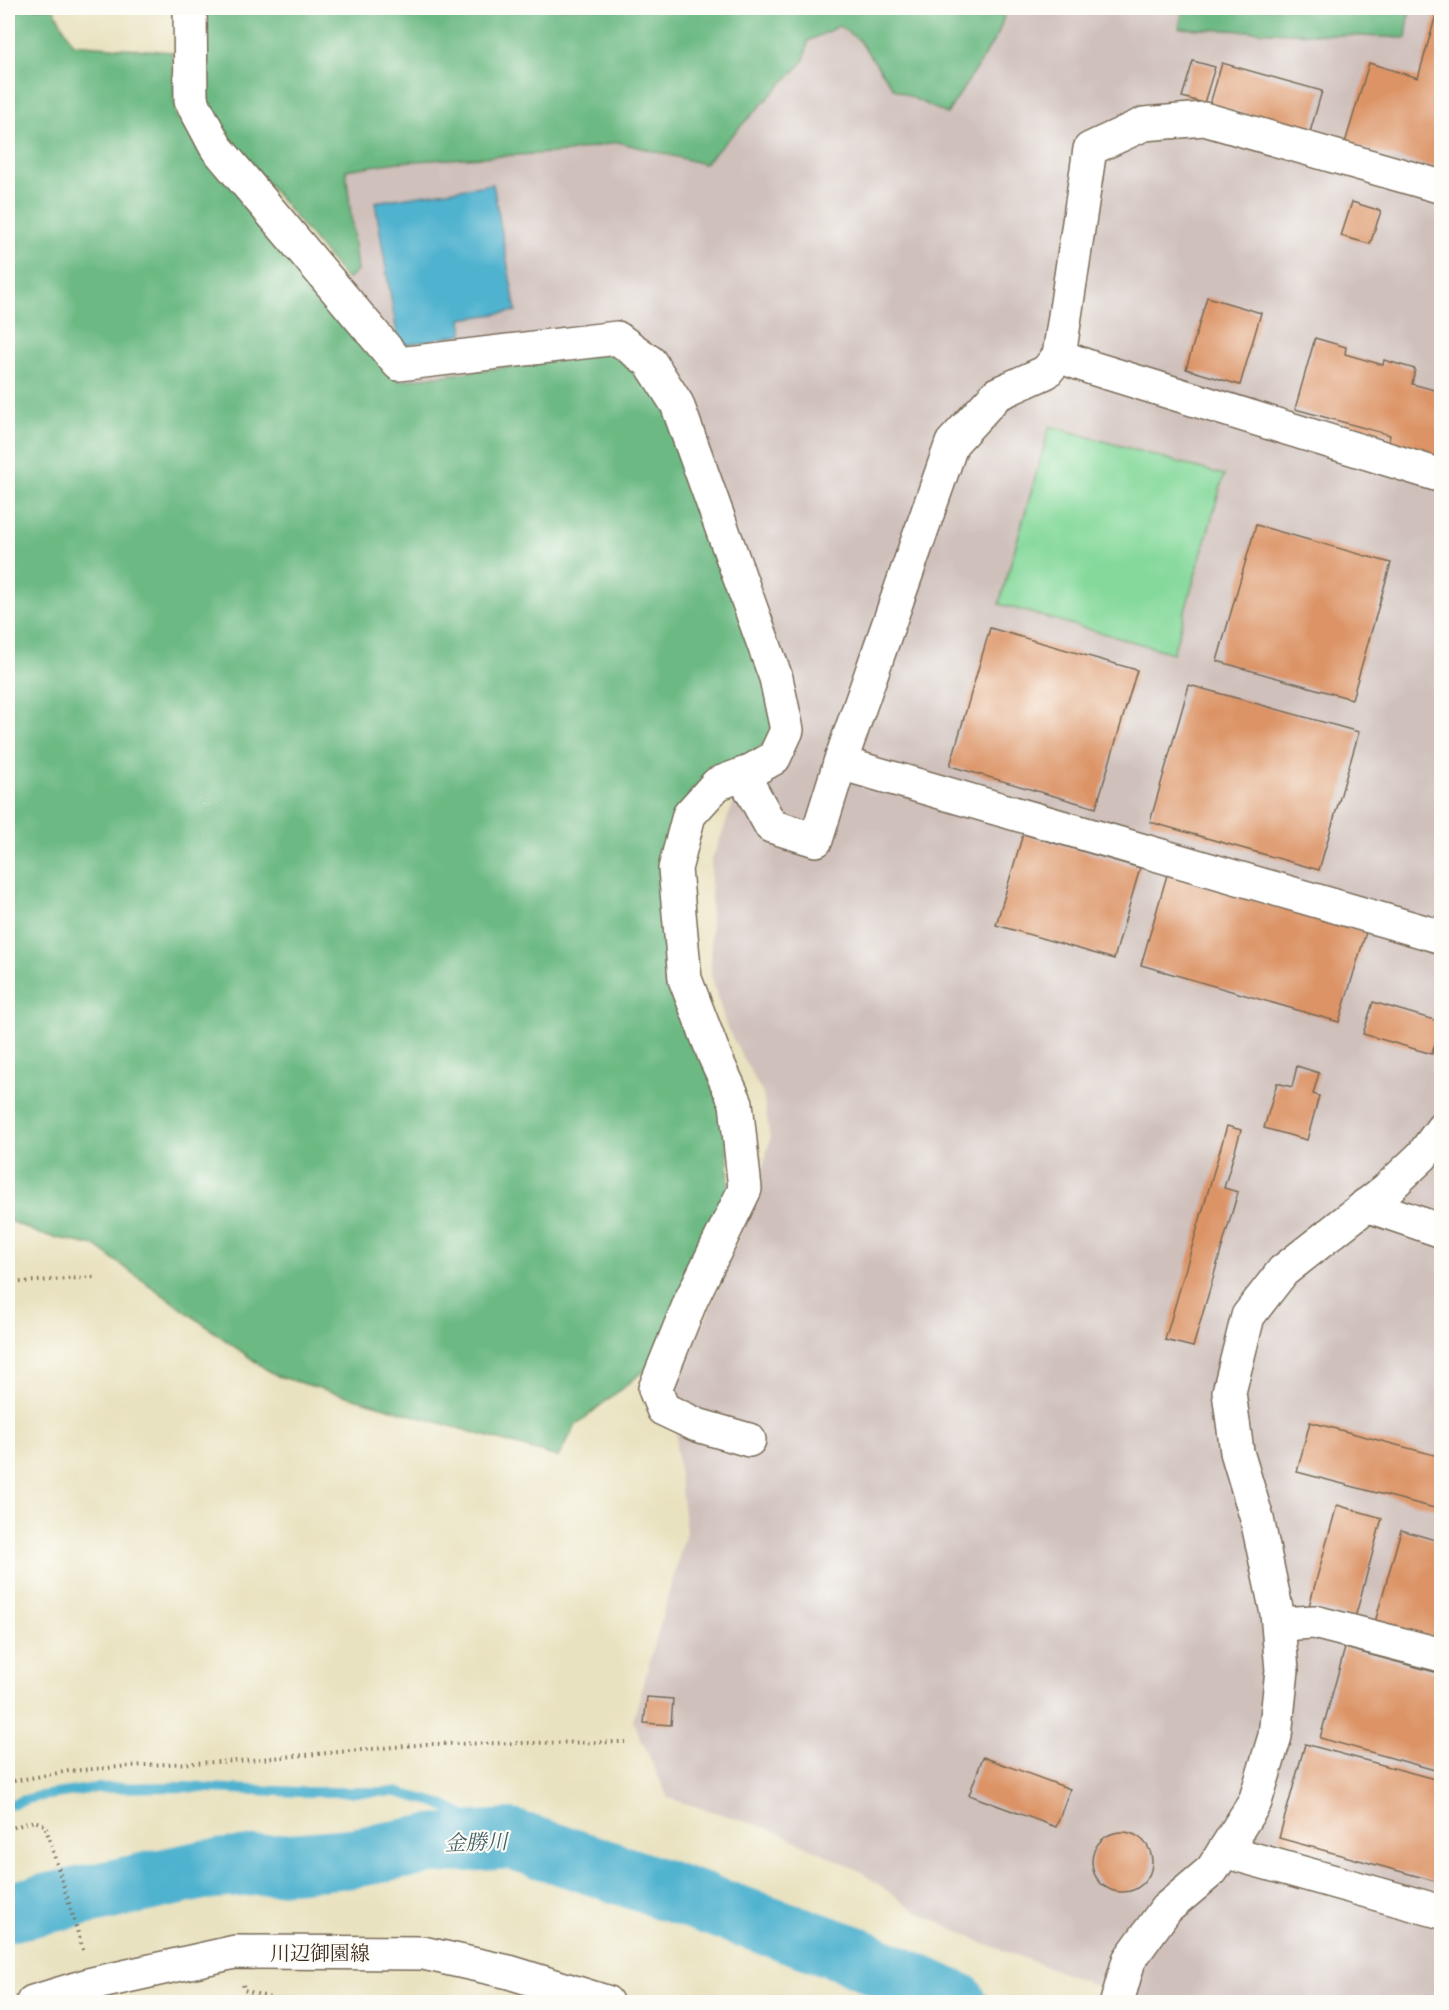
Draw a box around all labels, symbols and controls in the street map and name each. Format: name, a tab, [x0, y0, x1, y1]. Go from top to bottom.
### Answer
water label: 金勝川	[444, 1828, 510, 1856]
street label: 川辺御園線	[270, 1941, 370, 1965]

